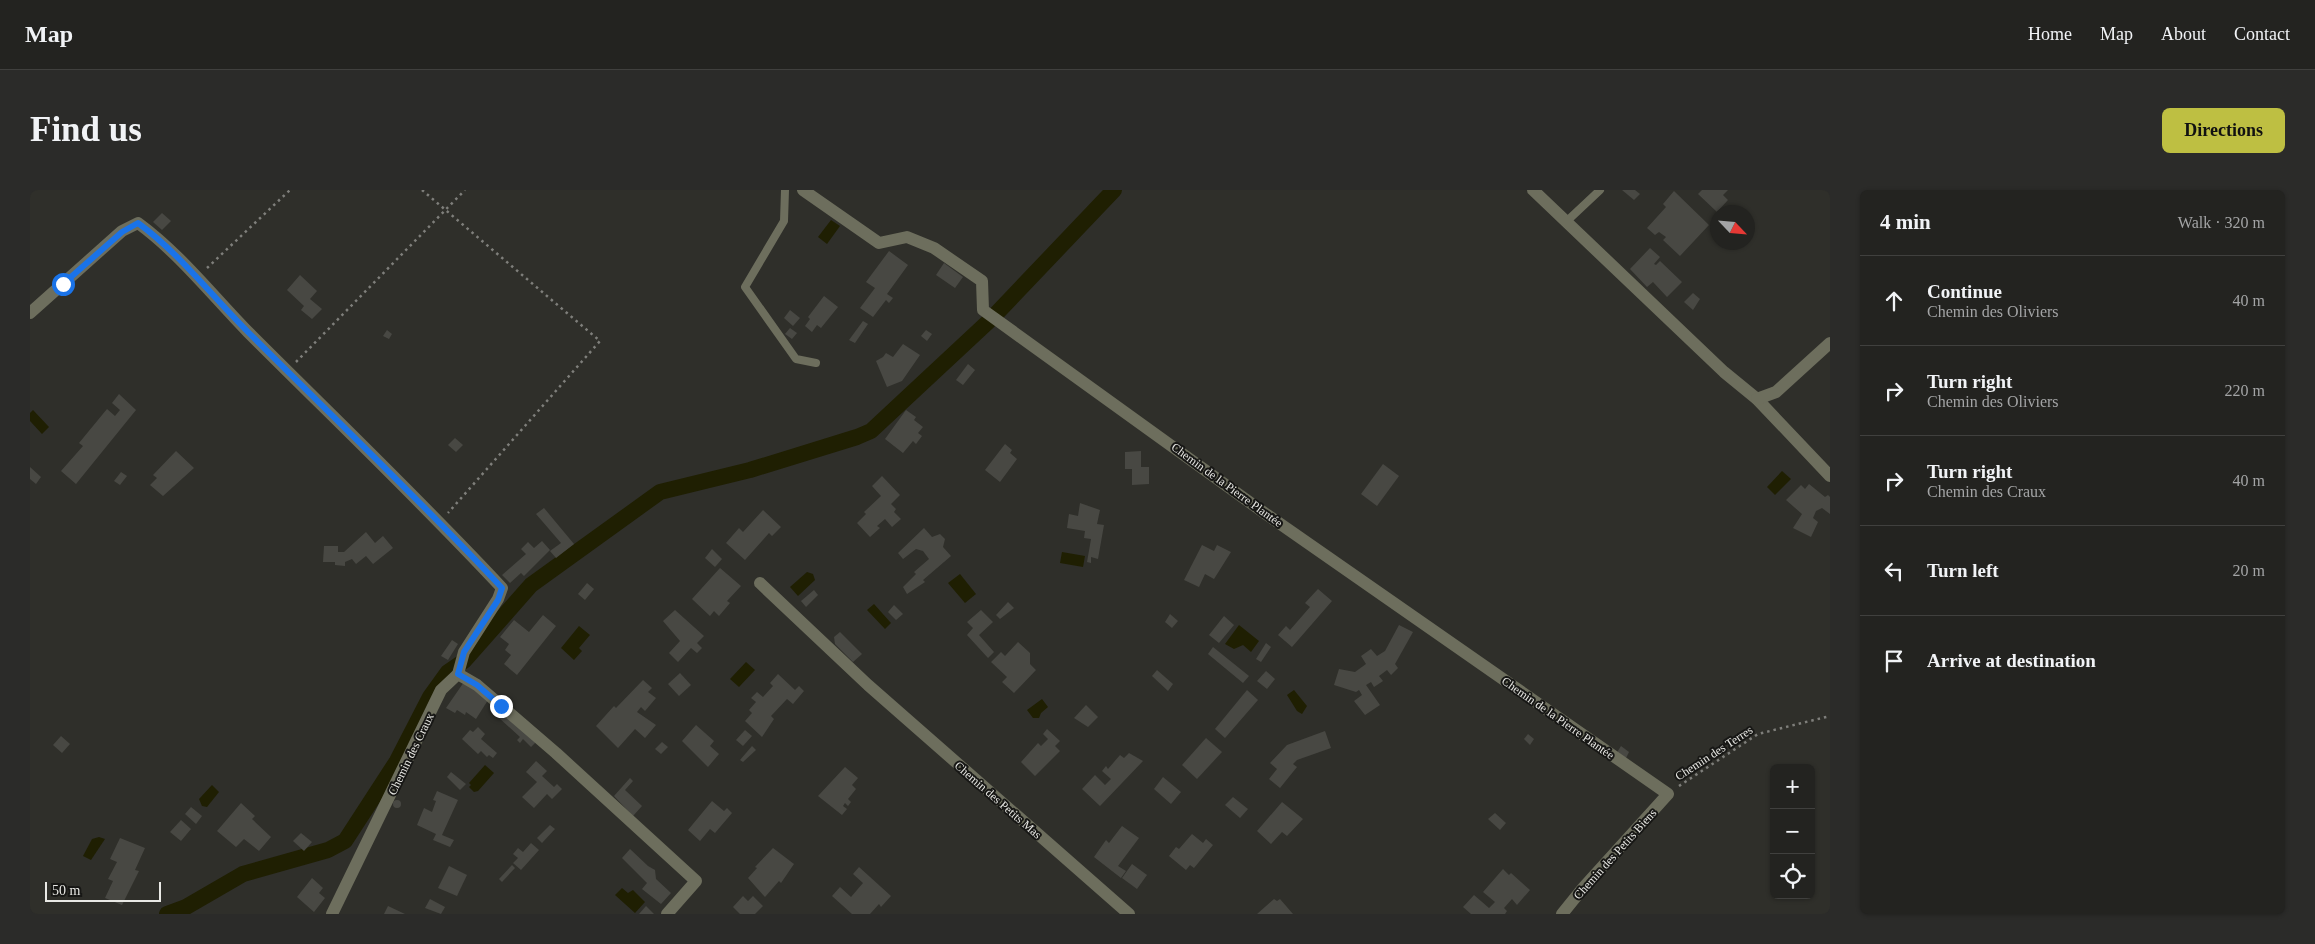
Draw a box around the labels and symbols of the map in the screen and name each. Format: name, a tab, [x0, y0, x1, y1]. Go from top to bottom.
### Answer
north arrow	[1710, 205, 1755, 250]
route start	[52, 273, 75, 296]
street label: Chemin de la Pierre Plantée	[1169, 440, 1285, 530]
street label: Chemin de la Pierre Plantée	[1499, 674, 1617, 762]
route end	[490, 695, 513, 718]
street label: Chemin des Craux	[385, 711, 437, 797]
street label: Chemin des Terres	[1673, 723, 1756, 783]
street label: Chemin des Petits Mas	[952, 759, 1044, 842]
street label: Chemin des Petits Biens	[1571, 806, 1660, 902]
scale bar	[45, 879, 161, 902]

